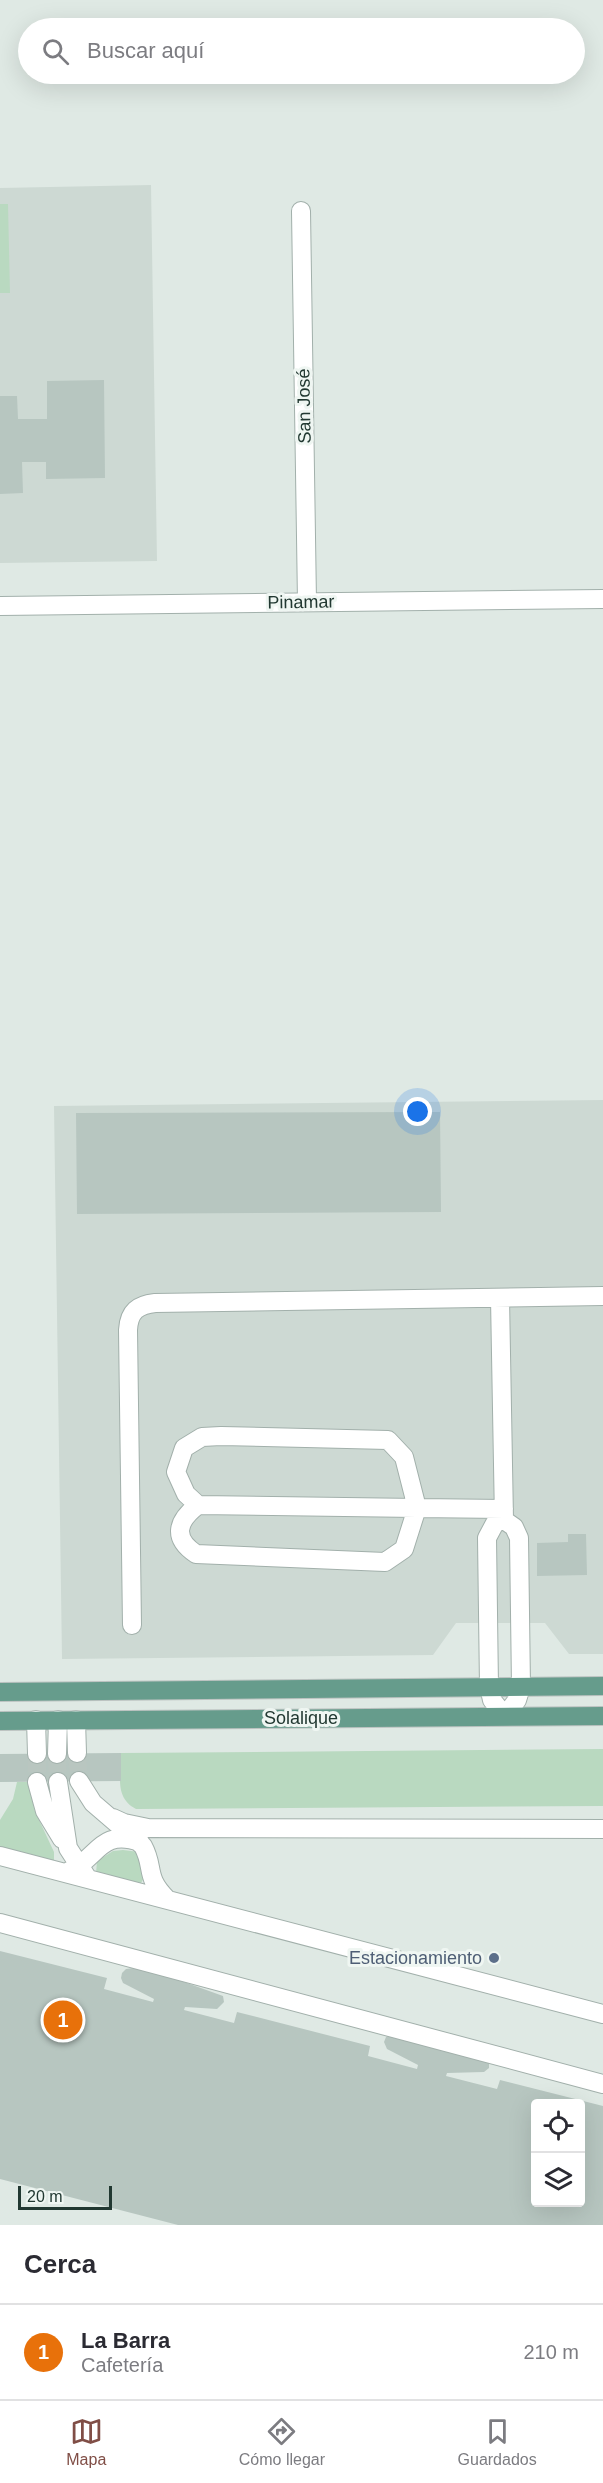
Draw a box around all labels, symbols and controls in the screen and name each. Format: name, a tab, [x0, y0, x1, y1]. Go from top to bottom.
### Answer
search box	[18, 18, 585, 84]
icon: search	[39, 35, 72, 68]
text: Buscar aquí	[87, 38, 204, 63]
street label: San José	[293, 368, 315, 444]
street label: Pinamar	[267, 591, 335, 613]
your location	[403, 1097, 432, 1126]
street label: Solalique	[264, 1708, 338, 1728]
place label: Estacionamiento	[349, 1948, 482, 1968]
marker: Estacionamiento	[487, 1951, 501, 1965]
pin: 1	[44, 1998, 82, 2042]
map controls	[531, 2099, 585, 2207]
button: locate	[531, 2099, 585, 2153]
button: layers	[531, 2153, 585, 2207]
scale bar	[18, 2183, 112, 2210]
text: 20 m	[27, 2188, 63, 2205]
text: Cerca	[24, 2249, 96, 2279]
text: La Barra	[81, 2328, 170, 2353]
text: 1	[38, 2341, 49, 2363]
text: 210 m	[523, 2341, 579, 2363]
text: Cafetería	[81, 2354, 163, 2376]
tab: Mapa	[66, 2415, 106, 2469]
tab: Cómo llegar	[239, 2415, 325, 2469]
tab: Guardados	[458, 2415, 537, 2469]

